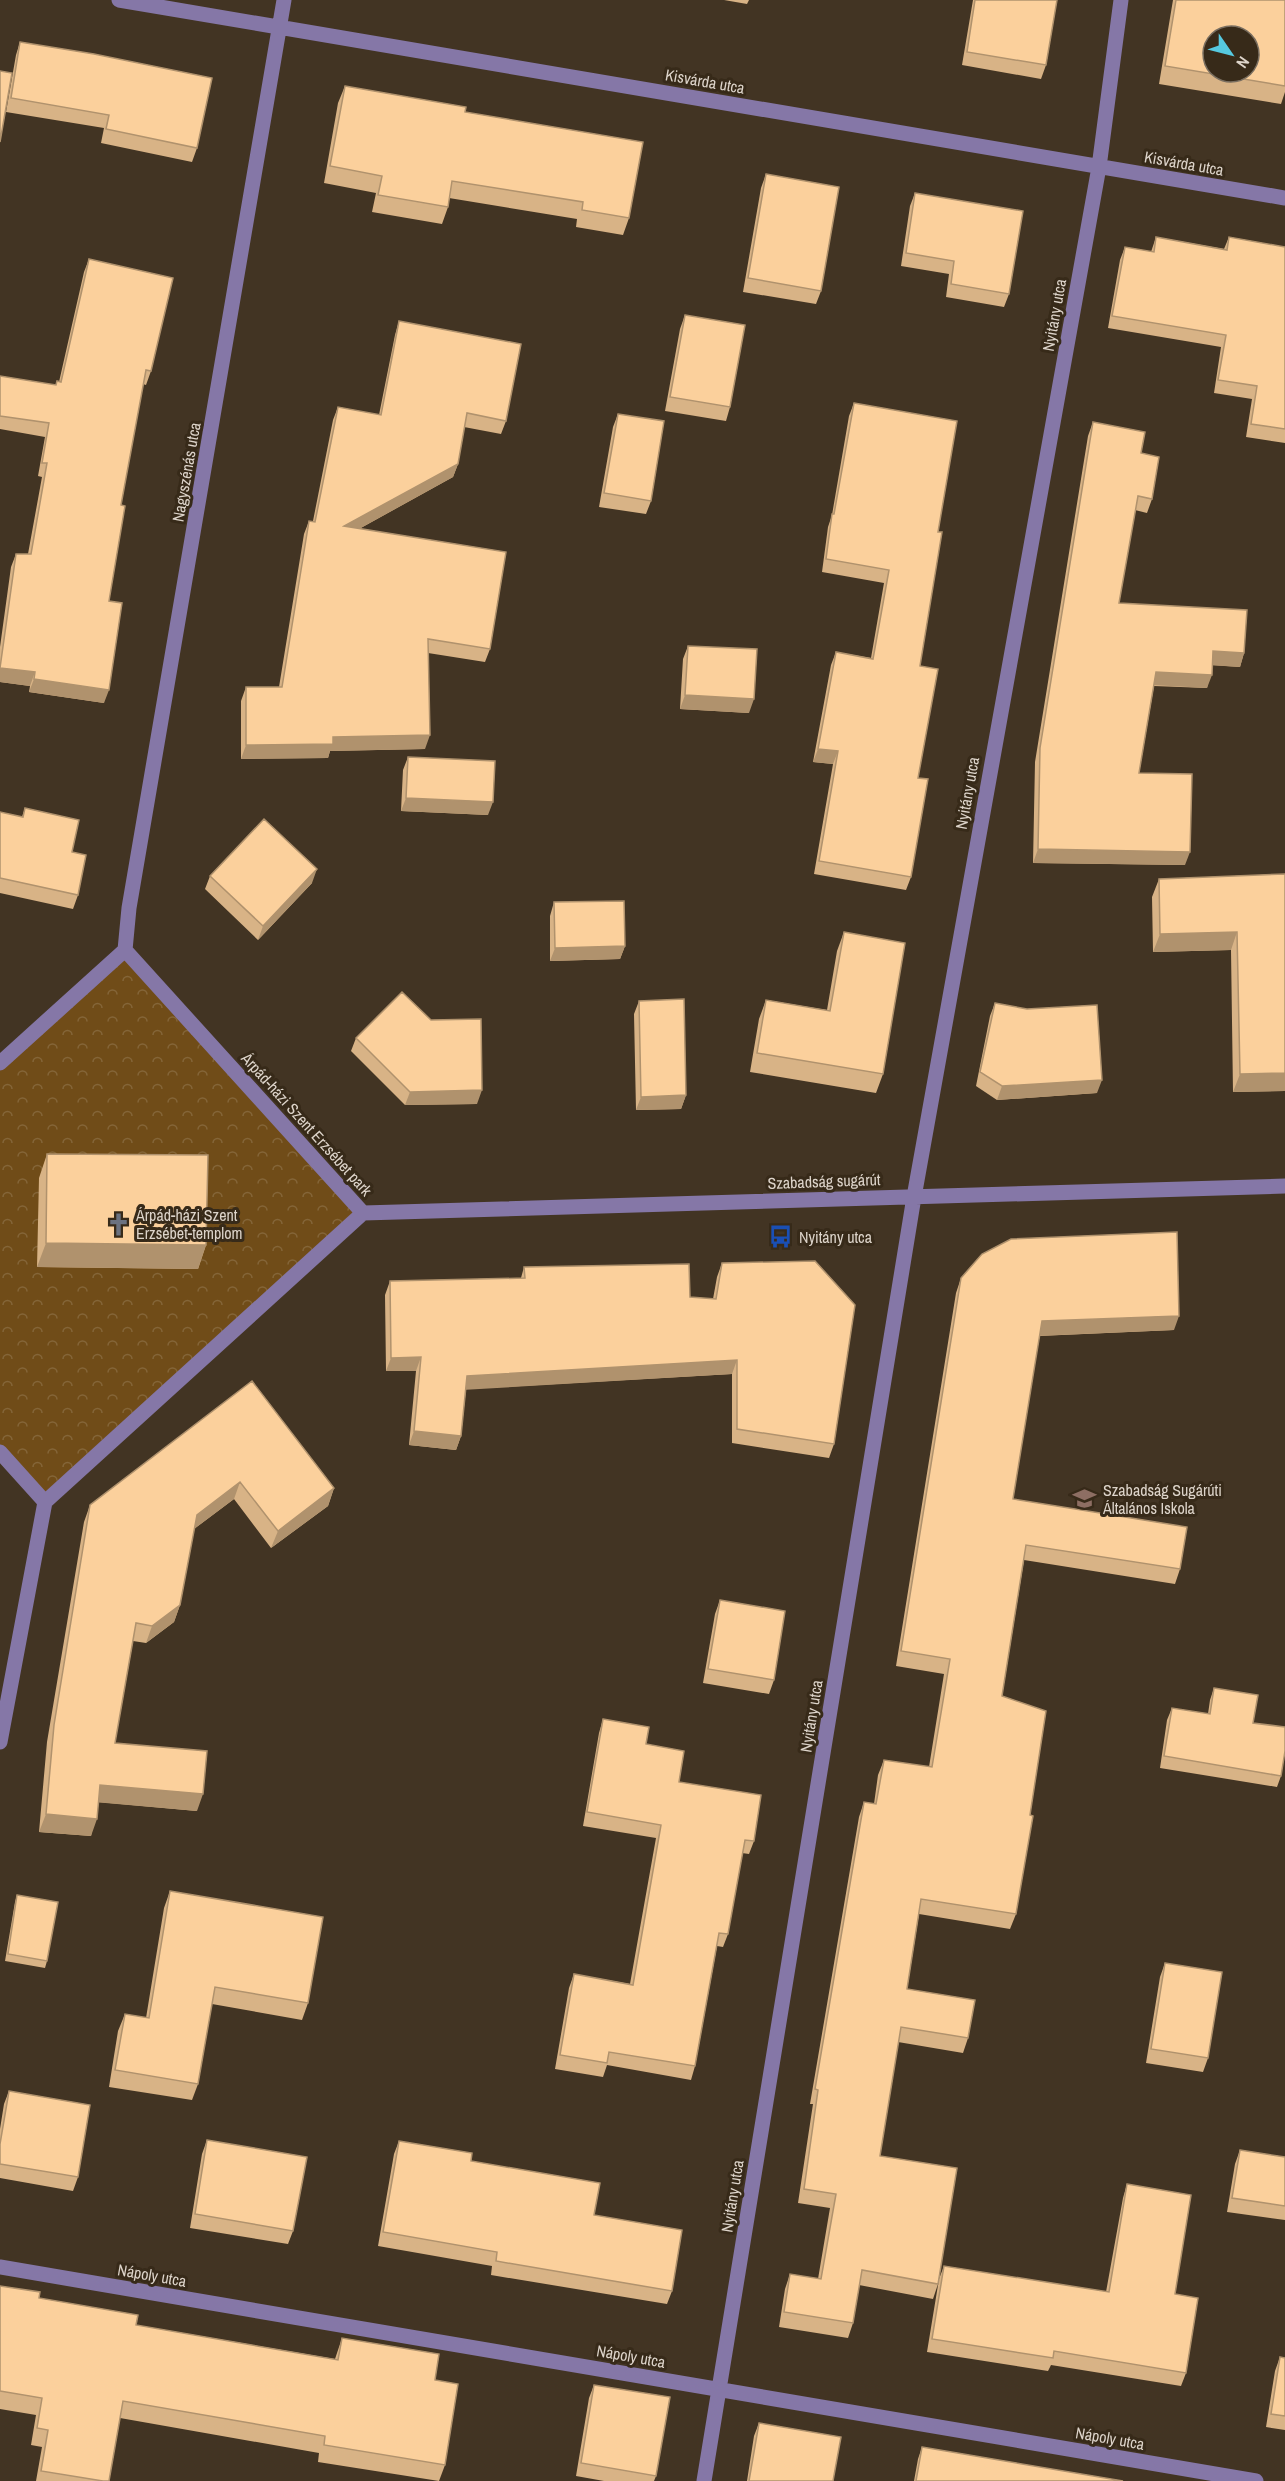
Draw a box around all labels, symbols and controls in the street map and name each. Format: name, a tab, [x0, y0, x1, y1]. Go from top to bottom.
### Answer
north arrow	[1201, 24, 1261, 84]
text: N	[1232, 52, 1255, 73]
street label: Kisvárda utca	[664, 63, 747, 99]
street label: Kisvárda utca	[1143, 145, 1226, 181]
street label: Nyitány utca	[1037, 276, 1071, 353]
street label: Nagyszénás utca	[166, 420, 206, 523]
street label: Nyitány utca	[950, 754, 984, 831]
street label: Árpád-házi Szent Erzsébet park	[236, 1047, 378, 1201]
street label: Szabadság sugárút	[767, 1168, 881, 1194]
place label: Árpád-házi Szent Erzsébet-templom	[135, 1204, 242, 1244]
church icon: Árpád-házi Szent Erzsébet-templom	[105, 1211, 131, 1237]
bus stop icon: Nyitány utca	[768, 1224, 794, 1250]
place label: Nyitány utca	[799, 1226, 873, 1248]
place label: Szabadság Sugárúti Általános Iskola	[1102, 1479, 1222, 1519]
school or university icon: Szabadság Sugárúti Általános Iskola	[1072, 1486, 1098, 1512]
street label: Nyitány utca	[794, 1678, 828, 1754]
street label: Nyitány utca	[715, 2158, 749, 2234]
street label: Nápoly utca	[116, 2258, 189, 2292]
street label: Nápoly utca	[595, 2339, 668, 2373]
street label: Nápoly utca	[1074, 2421, 1147, 2455]

